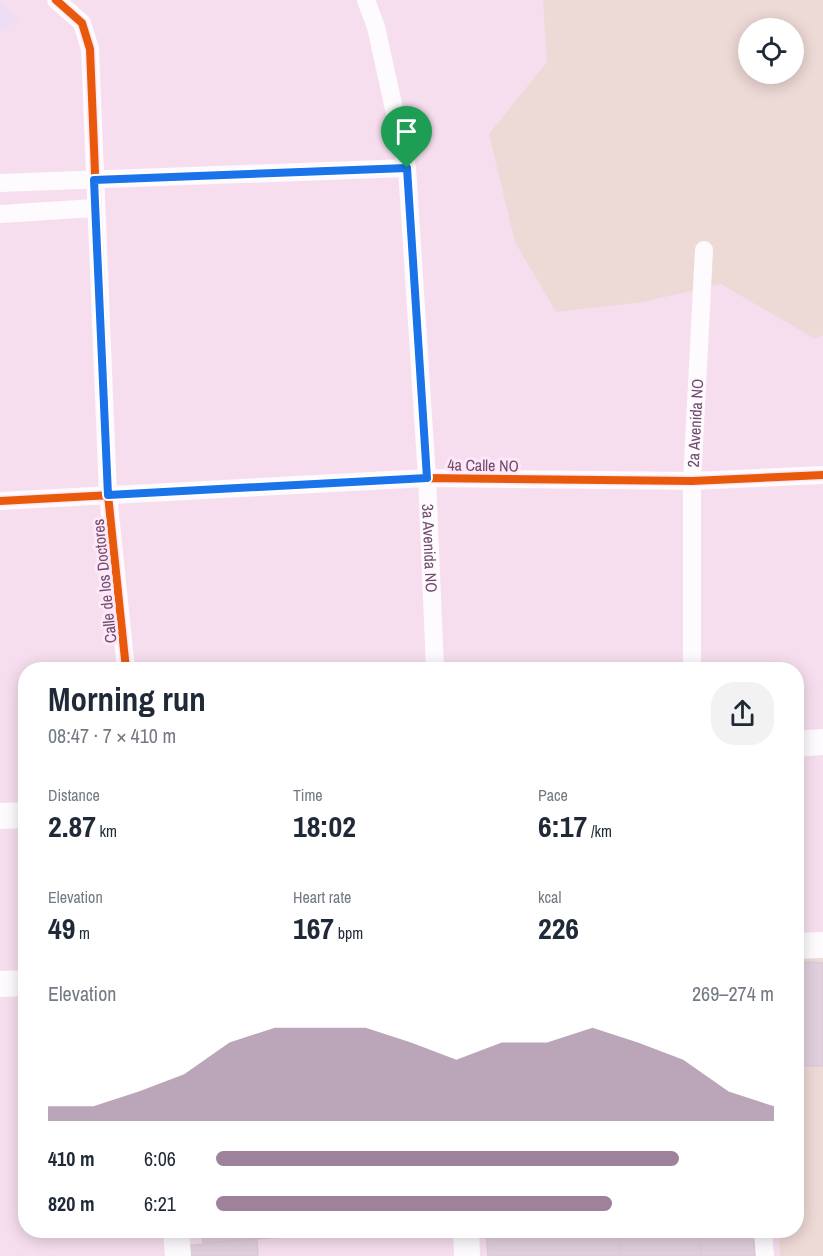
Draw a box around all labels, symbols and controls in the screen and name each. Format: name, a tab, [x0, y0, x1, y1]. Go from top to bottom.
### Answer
map controls	[738, 18, 804, 84]
button: locate	[738, 18, 804, 84]
pin	[381, 106, 432, 168]
icon: arrive	[390, 115, 423, 148]
street label: 2a Avenida NO	[682, 378, 708, 468]
street label: 4a Calle NO	[447, 453, 519, 477]
street label: 3a Avenida NO	[417, 503, 443, 593]
street label: Calle de los Doctores	[87, 518, 121, 644]
text: Morning run	[48, 677, 206, 721]
button: share	[711, 682, 774, 745]
text: 08:47 · 7 × 410 m	[48, 722, 176, 749]
text: Distance	[48, 784, 100, 806]
text: Time	[293, 784, 323, 806]
text: Pace	[538, 784, 568, 806]
text: 2.87	[48, 806, 96, 846]
text: 18:02	[293, 806, 356, 846]
text: 6:17	[538, 806, 587, 846]
text: km	[96, 820, 117, 842]
text: /km	[587, 820, 612, 842]
text: Elevation	[48, 886, 103, 908]
text: Heart rate	[293, 886, 351, 908]
text: kcal	[538, 886, 561, 908]
text: 49	[48, 908, 75, 948]
text: 167	[293, 908, 334, 948]
text: 226	[538, 908, 579, 948]
text: m	[75, 922, 90, 944]
text: bpm	[334, 922, 363, 944]
text: Elevation	[48, 980, 116, 1007]
text: 269–274 m	[692, 980, 774, 1007]
text: 410 m	[48, 1145, 95, 1172]
text: 6:06	[144, 1145, 176, 1172]
text: 820 m	[48, 1190, 95, 1217]
text: 6:21	[144, 1190, 176, 1217]

